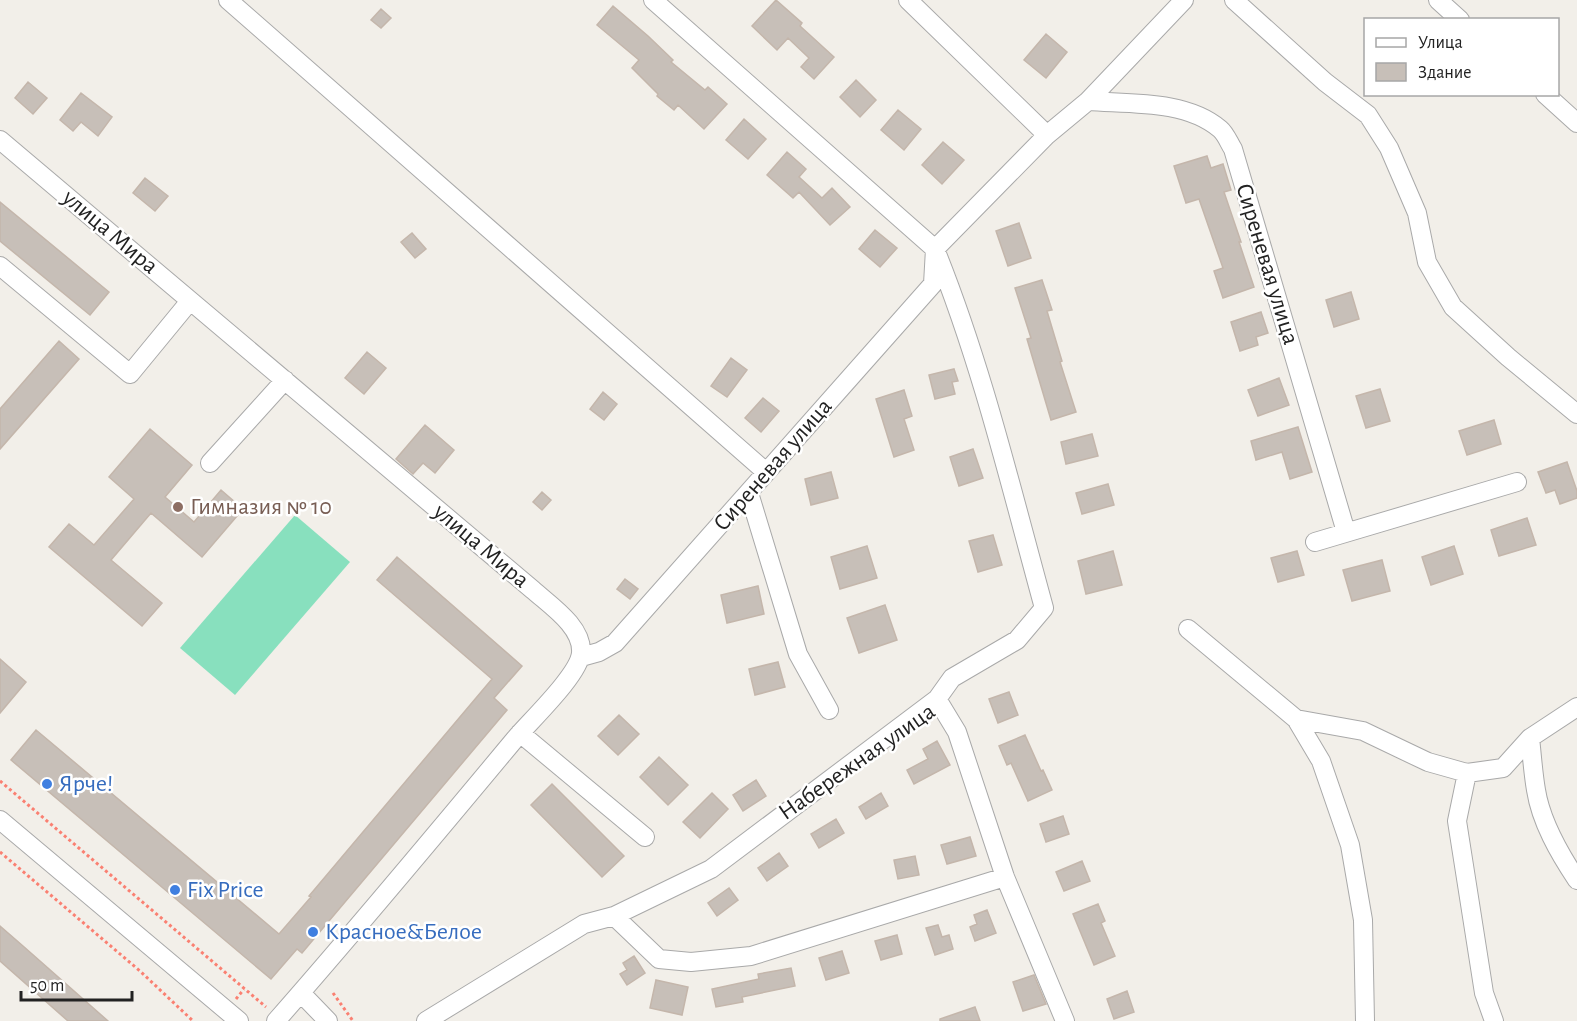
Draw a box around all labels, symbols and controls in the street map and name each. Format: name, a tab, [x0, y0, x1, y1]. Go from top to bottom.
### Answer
legend	[1364, 18, 1559, 96]
text: Улица	[1418, 34, 1463, 52]
text: Здание	[1418, 64, 1472, 82]
street label: Сиреневая улица	[1231, 181, 1303, 347]
street label: улица Мира	[57, 185, 162, 279]
street label: Сиреневая улица	[709, 394, 837, 536]
place label: Гимназия № 10	[190, 495, 332, 519]
street label: улица Мира	[428, 499, 533, 593]
marker: Гимназия № 10	[171, 500, 185, 514]
street label: Набережная улица	[774, 699, 940, 825]
place label: Ярче!	[59, 772, 113, 796]
marker: Ярче!	[40, 777, 54, 791]
place label: Fix Price	[187, 878, 264, 902]
marker: Fix Price	[168, 883, 182, 897]
place label: Красное&Белое	[325, 920, 482, 944]
marker: Красное&Белое	[306, 925, 320, 939]
scale bar	[21, 964, 132, 1002]
text: 50 m	[30, 977, 64, 995]

